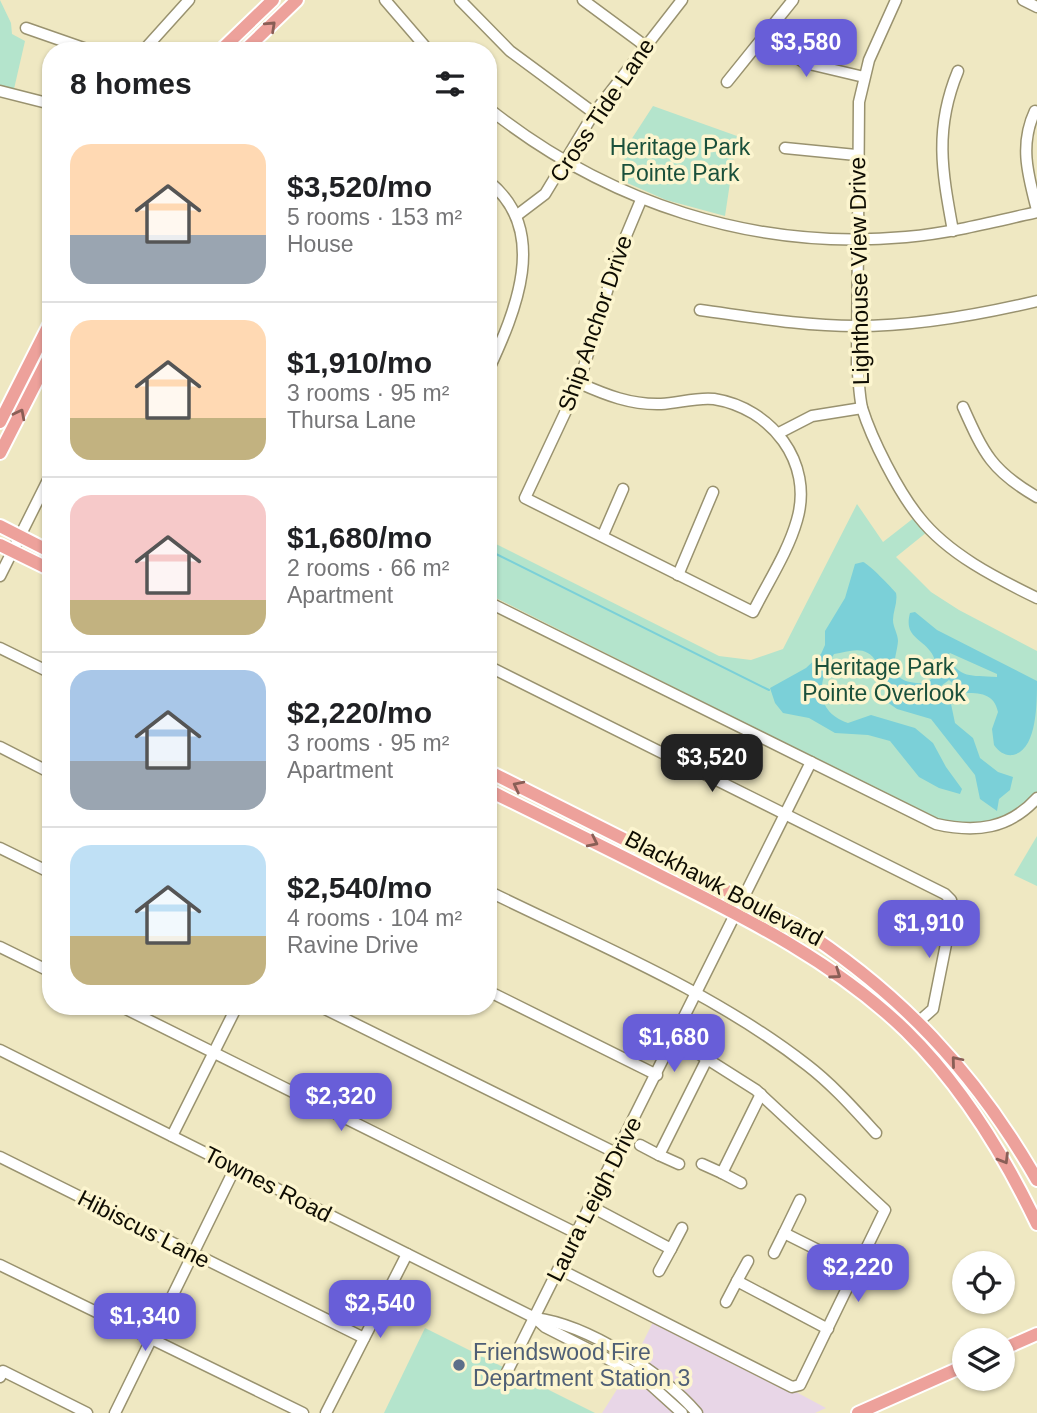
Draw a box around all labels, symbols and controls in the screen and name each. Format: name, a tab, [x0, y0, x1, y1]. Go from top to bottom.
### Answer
pin: $3,580	[749, 20, 863, 79]
one-way arrow	[263, 21, 276, 34]
text: $3,580	[771, 29, 841, 55]
street label: Cross Tide Lane	[544, 33, 660, 187]
icon: filters	[431, 65, 469, 103]
text: 8 homes	[70, 67, 192, 100]
park label: Heritage Park Pointe Park	[610, 134, 751, 186]
street label: Lighthouse View Drive	[844, 157, 874, 385]
text: $3,520/mo	[287, 170, 432, 203]
icon: home	[126, 172, 210, 256]
text: 5 rooms · 153 m²	[287, 204, 462, 230]
text: House	[287, 231, 353, 257]
street label: Ship Anchor Drive	[553, 232, 637, 414]
text: $1,910/mo	[287, 346, 432, 379]
icon: home	[126, 348, 210, 432]
text: 3 rooms · 95 m²	[287, 380, 449, 406]
text: Thursa Lane	[287, 407, 416, 433]
one-way arrow	[11, 409, 25, 421]
text: $1,680/mo	[287, 521, 432, 554]
icon: home	[126, 523, 210, 607]
text: 2 rooms · 66 m²	[287, 555, 449, 581]
text: Apartment	[287, 582, 393, 608]
park label: Heritage Park Pointe Overlook	[802, 654, 966, 706]
text: $2,220/mo	[287, 696, 432, 729]
icon: home	[126, 698, 210, 782]
text: 3 rooms · 95 m²	[287, 730, 449, 756]
pin: $3,520	[655, 734, 769, 794]
text: $3,520	[677, 744, 747, 770]
text: Apartment	[287, 757, 393, 783]
one-way arrow	[513, 780, 526, 794]
street label: Blackhawk Boulevard	[621, 825, 827, 951]
one-way arrow	[586, 834, 598, 848]
text: $2,540/mo	[287, 871, 432, 904]
icon: home	[126, 873, 210, 957]
pin: $1,910	[872, 900, 986, 960]
text: 4 rooms · 104 m²	[287, 905, 462, 931]
text: $1,910	[894, 910, 964, 936]
text: Ravine Drive	[287, 932, 419, 958]
one-way arrow	[828, 966, 841, 978]
pin: $1,680	[617, 1014, 731, 1074]
text: $1,680	[639, 1024, 709, 1050]
one-way arrow	[952, 1057, 964, 1070]
pin: $2,320	[284, 1074, 398, 1133]
text: $2,320	[306, 1083, 376, 1109]
street label: Laura Leigh Drive	[541, 1112, 647, 1286]
street label: Townes Road	[200, 1141, 336, 1227]
one-way arrow	[995, 1152, 1008, 1165]
street label: Hibiscus Lane	[74, 1185, 214, 1273]
pin: $2,220	[801, 1244, 915, 1304]
map controls	[952, 1251, 1015, 1391]
button: locate	[952, 1251, 1015, 1314]
text: $2,220	[823, 1254, 893, 1280]
pin: $2,540	[323, 1280, 437, 1340]
text: $2,540	[345, 1290, 415, 1316]
pin: $1,340	[88, 1294, 202, 1353]
text: $1,340	[110, 1303, 180, 1329]
button: layers	[952, 1328, 1015, 1391]
place label: Friendswood Fire Department Station 3	[473, 1339, 690, 1391]
marker: Friendswood Fire Department Station 3	[451, 1357, 467, 1373]

